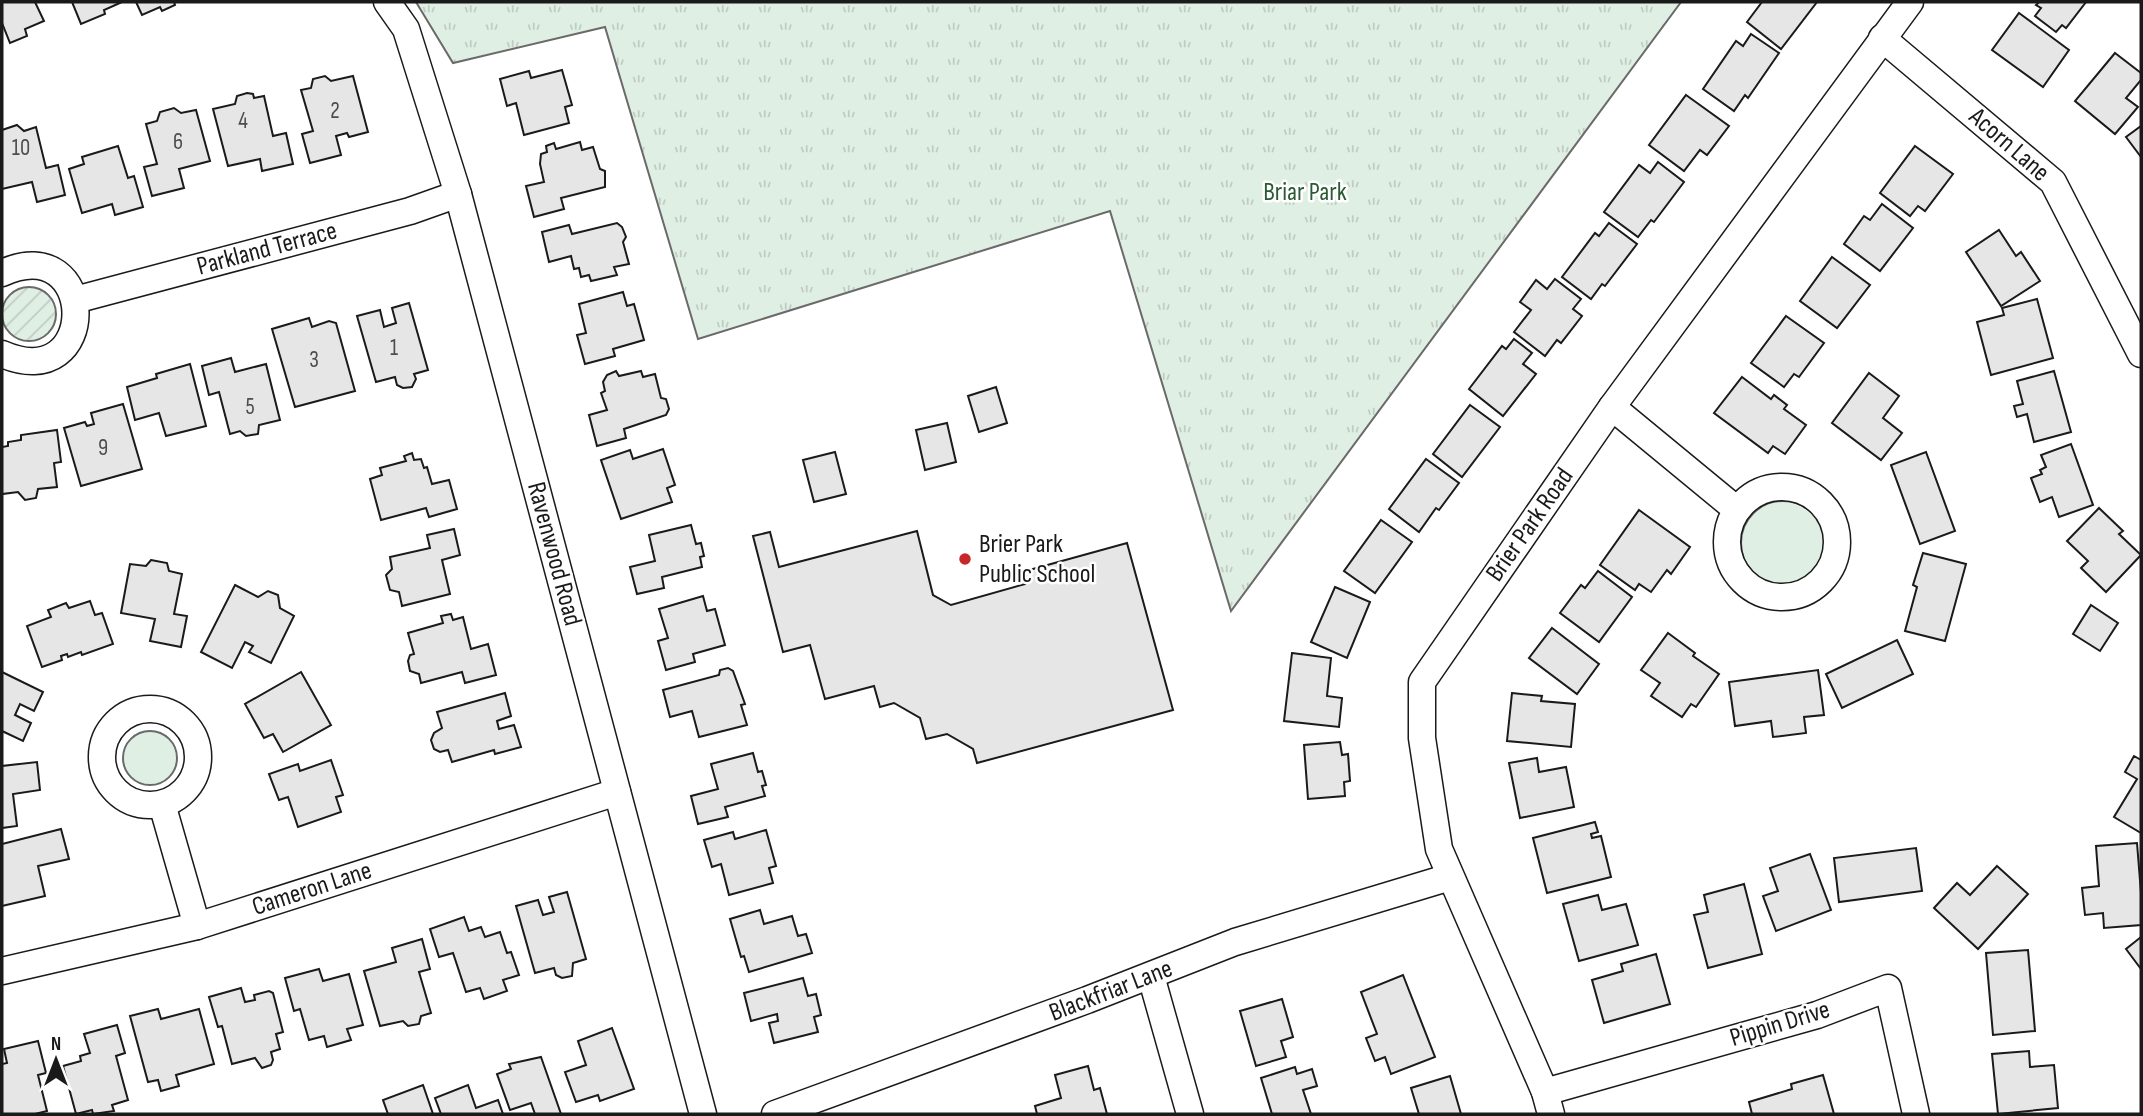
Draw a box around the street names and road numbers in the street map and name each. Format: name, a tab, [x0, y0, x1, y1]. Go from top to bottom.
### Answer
street label: Acorn Lane	[1962, 101, 2056, 188]
street label: Parkland Terrace	[194, 215, 340, 283]
street label: Brier Park Road	[1480, 462, 1580, 588]
street label: Ravenwood Road	[520, 479, 588, 629]
street label: Cameron Lane	[248, 855, 376, 923]
street label: Blackfriar Lane	[1045, 953, 1177, 1029]
street label: Pippin Drive	[1726, 994, 1834, 1054]

